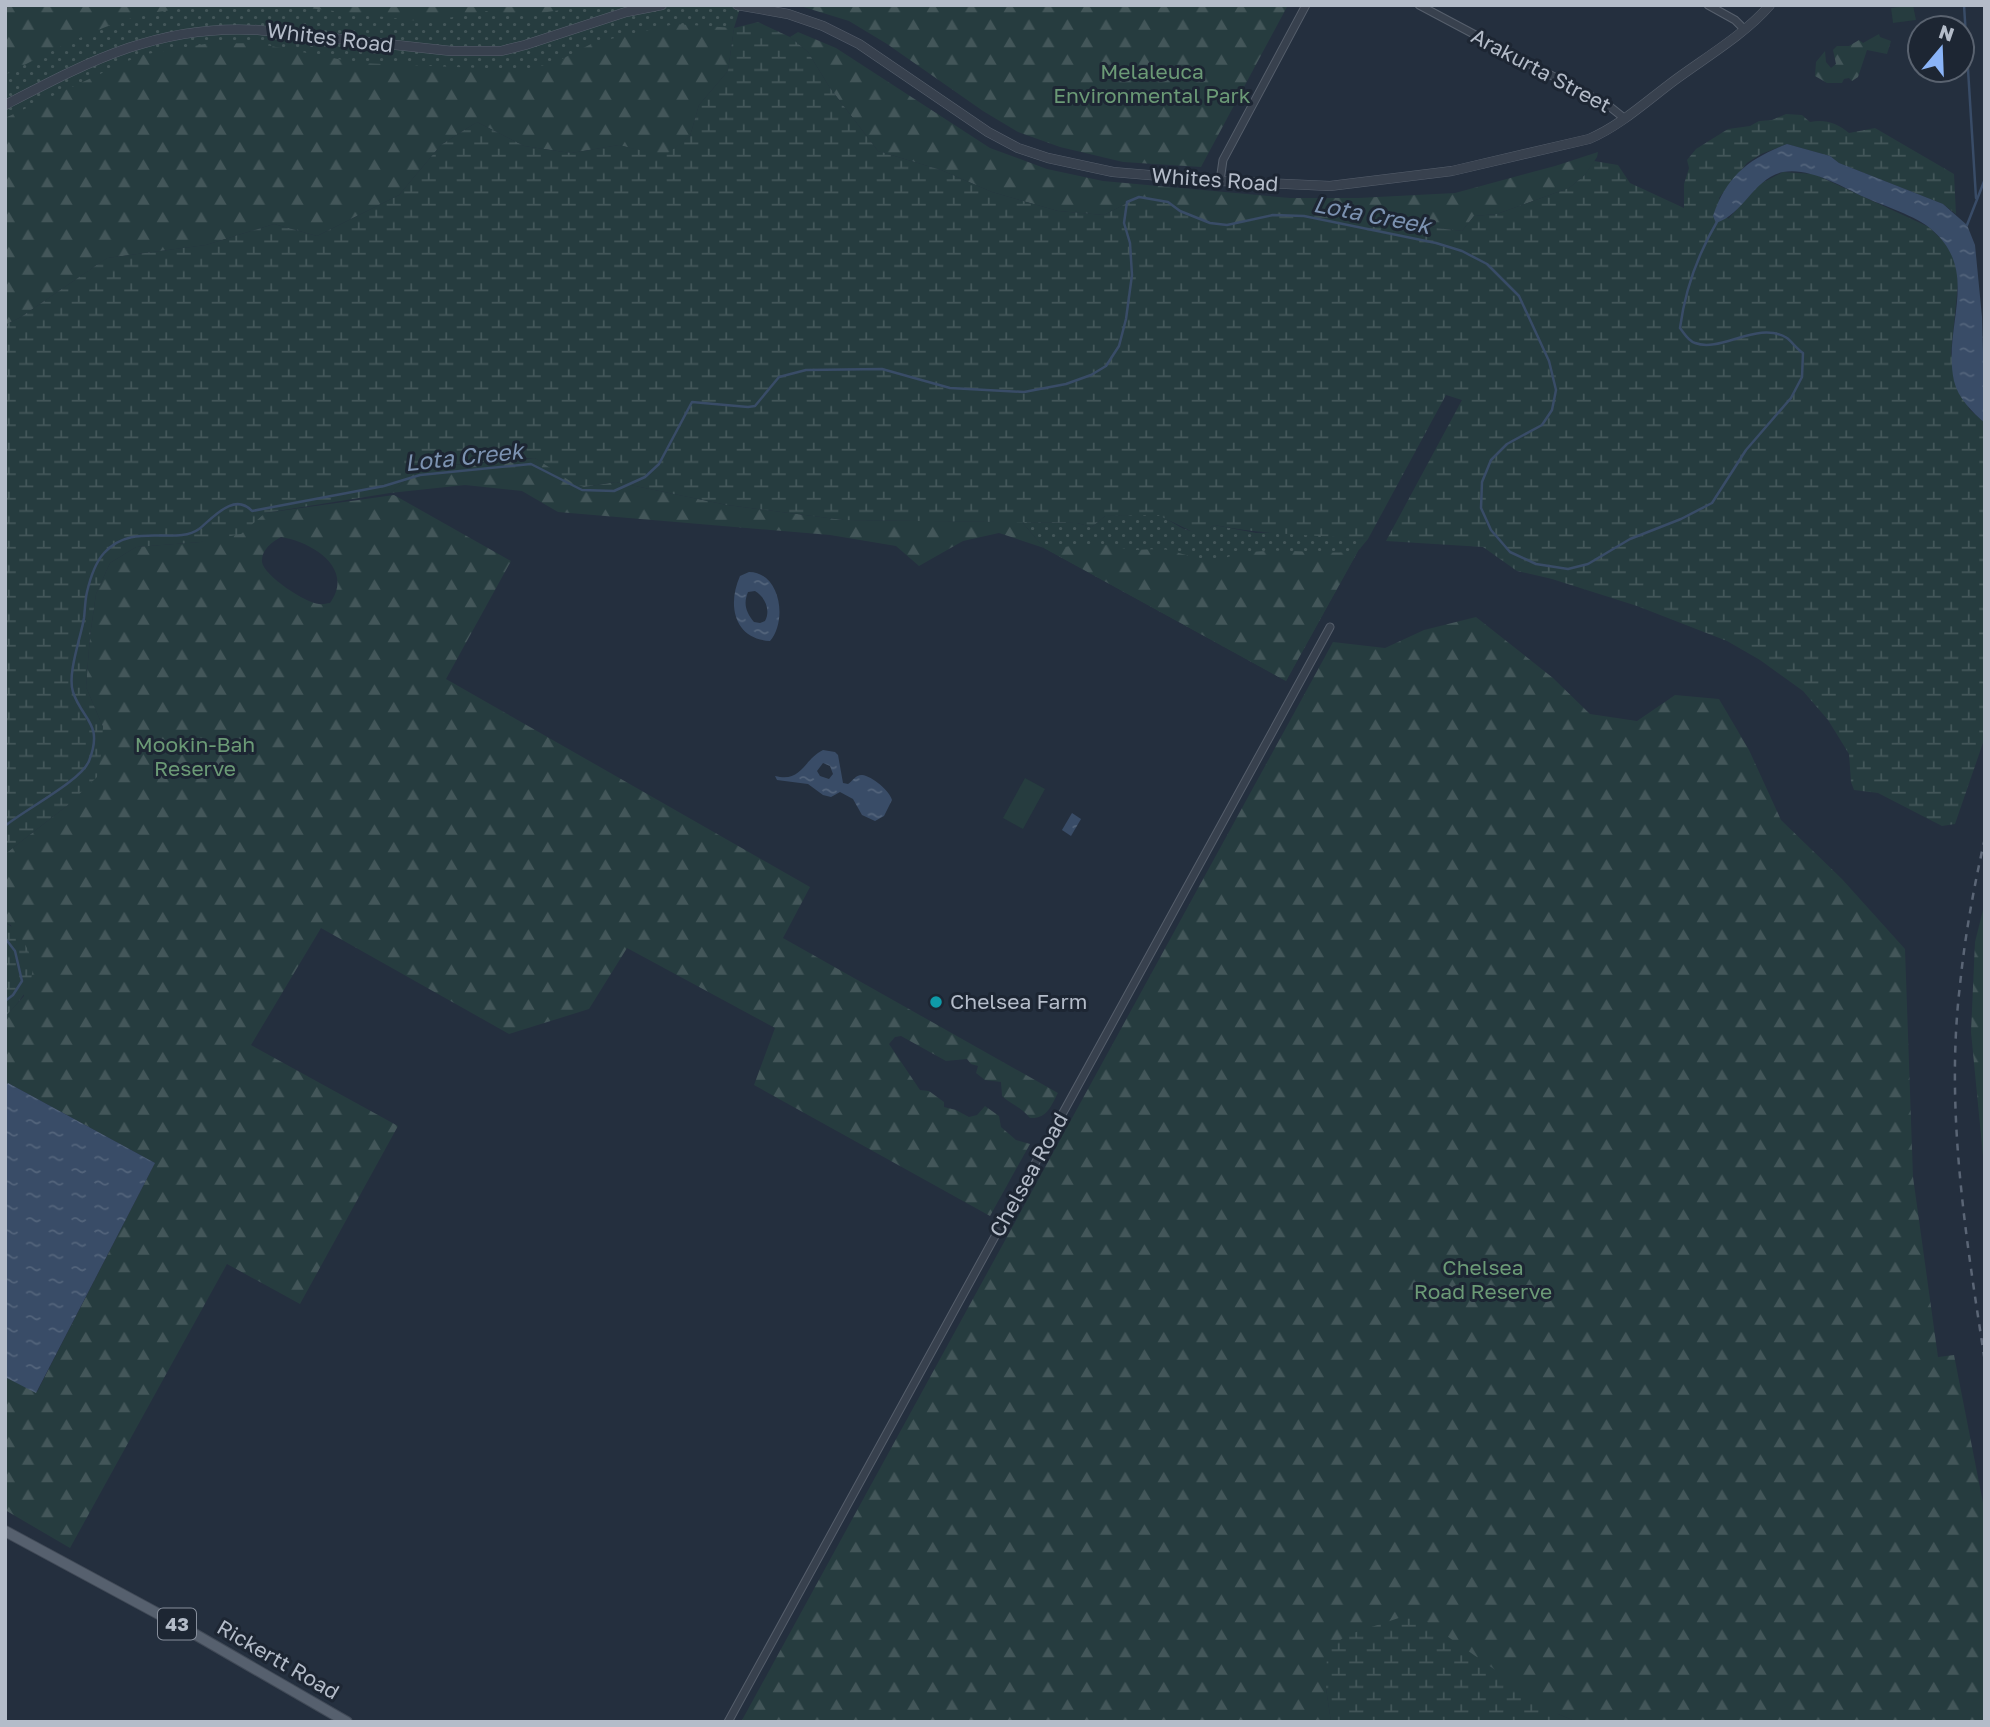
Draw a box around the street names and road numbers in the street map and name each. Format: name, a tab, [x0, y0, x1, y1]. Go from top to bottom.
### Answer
street label: Whites Road	[265, 16, 395, 58]
street label: Arakurta Street	[1467, 22, 1616, 118]
street label: Whites Road	[1151, 162, 1279, 196]
street label: Chelsea Road	[983, 1108, 1073, 1241]
road number: 43	[158, 1608, 196, 1640]
street label: Rickertt Road	[213, 1614, 344, 1705]

